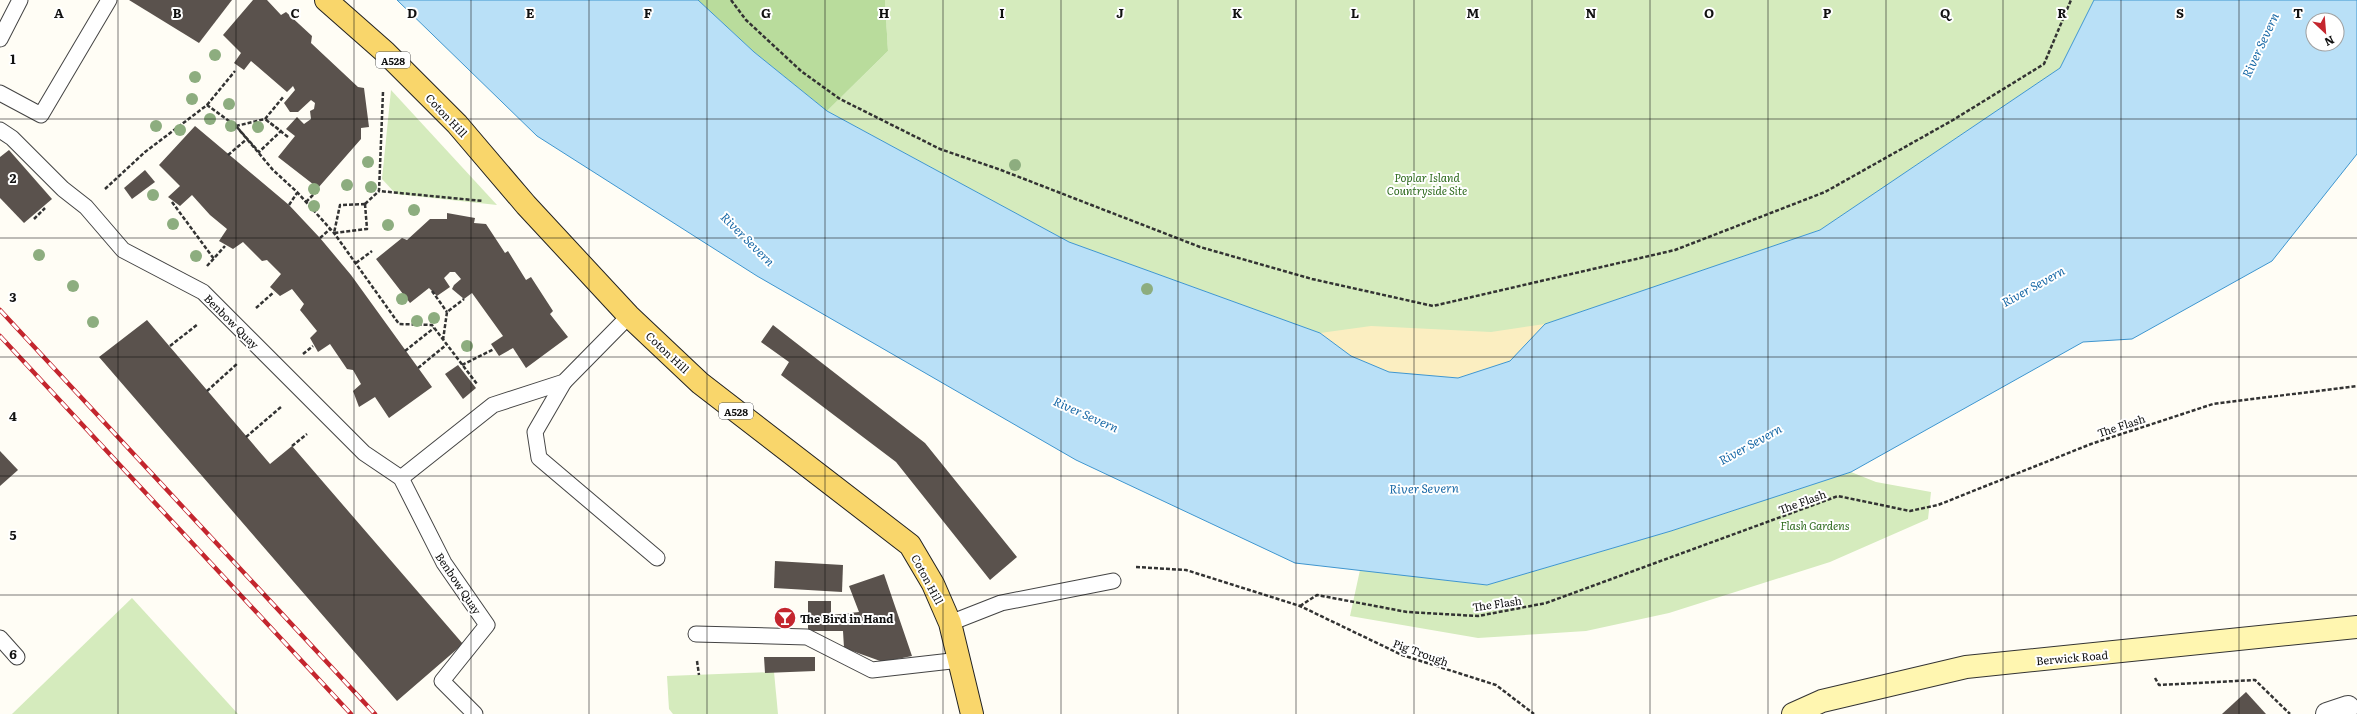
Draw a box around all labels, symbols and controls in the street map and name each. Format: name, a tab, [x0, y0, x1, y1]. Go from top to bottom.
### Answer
text: A	[54, 3, 64, 22]
text: B	[173, 3, 182, 22]
text: C	[290, 3, 300, 22]
text: D	[407, 3, 417, 22]
text: E	[526, 3, 535, 22]
text: F	[644, 3, 652, 22]
text: G	[761, 3, 771, 22]
text: H	[879, 3, 890, 22]
text: I	[999, 3, 1005, 22]
text: J	[1116, 3, 1124, 22]
text: K	[1232, 3, 1243, 22]
text: L	[1351, 3, 1359, 22]
text: M	[1467, 3, 1480, 22]
text: N	[1586, 3, 1597, 22]
text: O	[1704, 3, 1714, 22]
text: P	[1823, 3, 1832, 22]
text: Q	[1940, 3, 1952, 22]
text: R	[2057, 3, 2067, 22]
text: S	[2176, 3, 2184, 22]
text: T	[2293, 3, 2303, 22]
water label: River Severn	[2237, 10, 2283, 80]
north arrow	[2305, 12, 2345, 52]
text: N	[2322, 33, 2337, 51]
text: 1	[10, 49, 16, 68]
road number: A528	[376, 52, 410, 68]
street label: Coton Hill	[423, 90, 472, 141]
text: 2	[10, 168, 17, 187]
park label: Poplar Island Countryside Site	[1387, 169, 1467, 198]
water label: River Severn	[717, 208, 779, 270]
water label: River Severn	[1998, 261, 2068, 311]
text: 3	[9, 287, 17, 306]
street label: Benbow Quay	[201, 290, 263, 352]
street label: Coton Hill	[643, 328, 694, 377]
water label: River Severn	[1051, 392, 1121, 436]
road number: A528	[719, 403, 753, 419]
text: 4	[9, 406, 17, 425]
street label: The Flash	[2095, 410, 2147, 440]
water label: River Severn	[1715, 419, 1785, 469]
water label: River Severn	[1389, 478, 1459, 498]
street label: The Flash	[1776, 485, 1828, 517]
park label: Flash Gardens	[1780, 517, 1850, 533]
text: 5	[9, 525, 17, 544]
street label: Benbow Quay	[432, 549, 486, 618]
street label: Coton Hill	[908, 551, 948, 607]
street label: The Flash	[1471, 592, 1523, 614]
bar icon: The Bird in Hand	[772, 605, 798, 631]
place label: The Bird in Hand	[800, 610, 893, 626]
street label: Pig Trough	[1391, 635, 1451, 669]
text: 6	[9, 644, 17, 663]
street label: Berwick Road	[2035, 646, 2109, 668]

